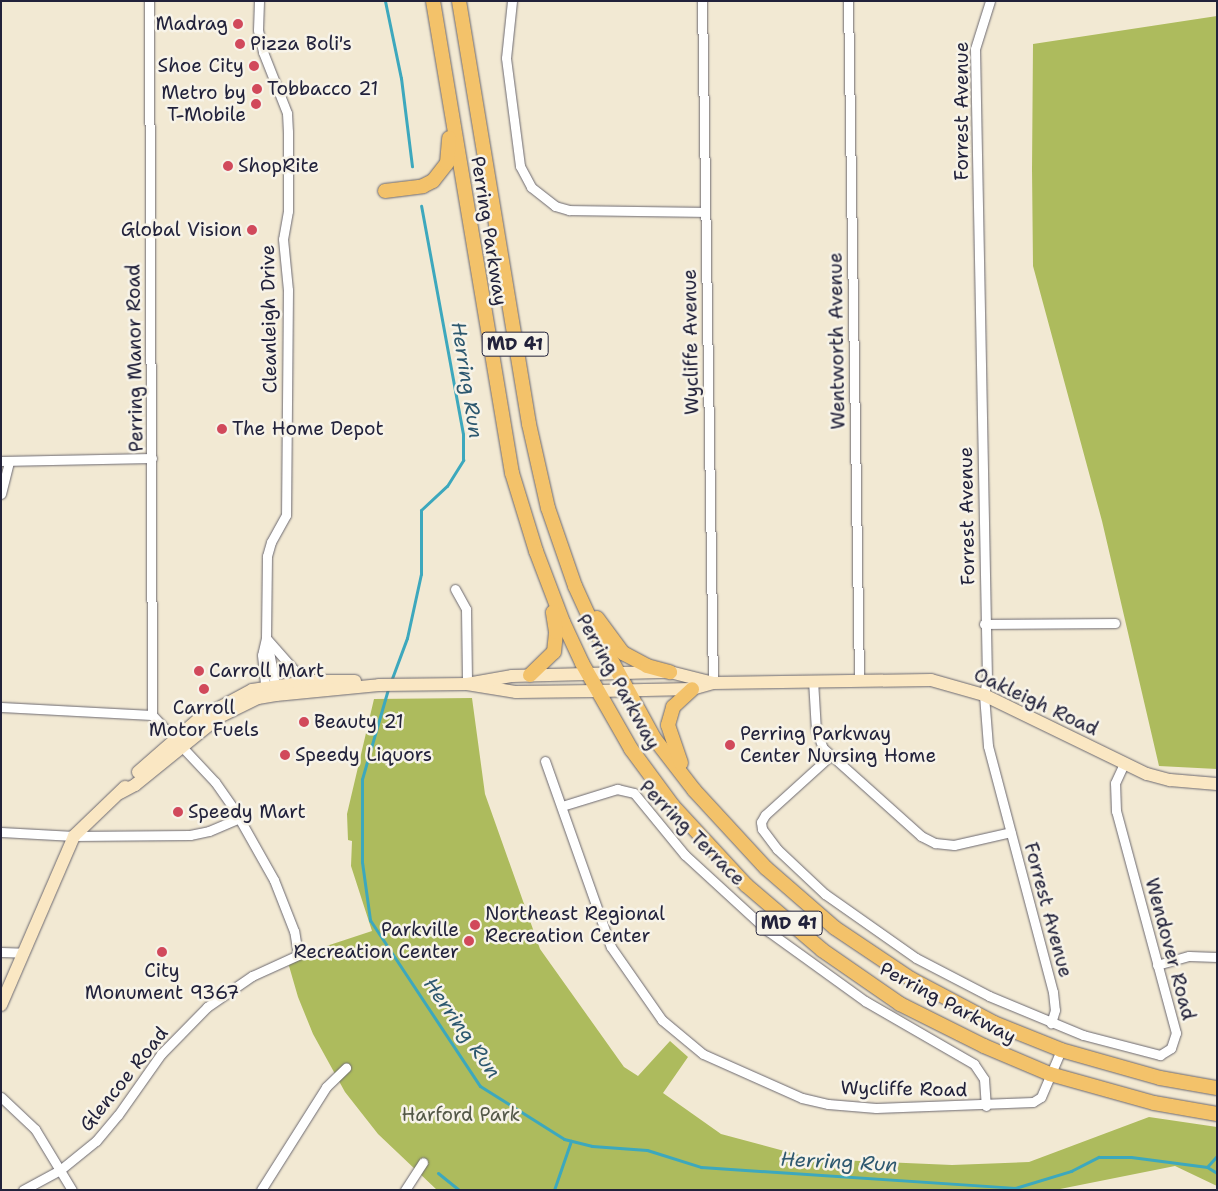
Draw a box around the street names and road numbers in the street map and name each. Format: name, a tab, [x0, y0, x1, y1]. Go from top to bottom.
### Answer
street label: Forrest Avenue	[951, 42, 973, 180]
street label: Perring Parkway	[466, 155, 512, 307]
street label: Cleanleigh Drive	[256, 244, 282, 394]
street label: Wentworth Avenue	[824, 252, 850, 430]
street label: Perring Manor Road	[122, 264, 148, 452]
street label: Wycliffe Avenue	[678, 269, 704, 415]
road number: MD 41	[481, 328, 549, 359]
street label: Forrest Avenue	[954, 446, 980, 586]
street label: Perring Parkway	[571, 610, 665, 754]
street label: Oakleigh Road	[970, 663, 1102, 741]
street label: Perring Terrace	[635, 776, 749, 890]
street label: Forrest Avenue	[1019, 840, 1077, 980]
street label: Wendover Road	[1140, 875, 1200, 1023]
road number: MD 41	[755, 908, 823, 938]
street label: Perring Parkway	[876, 957, 1020, 1049]
street label: Glencoe Road	[75, 1022, 173, 1136]
street label: Wycliffe Road	[840, 1076, 968, 1102]

